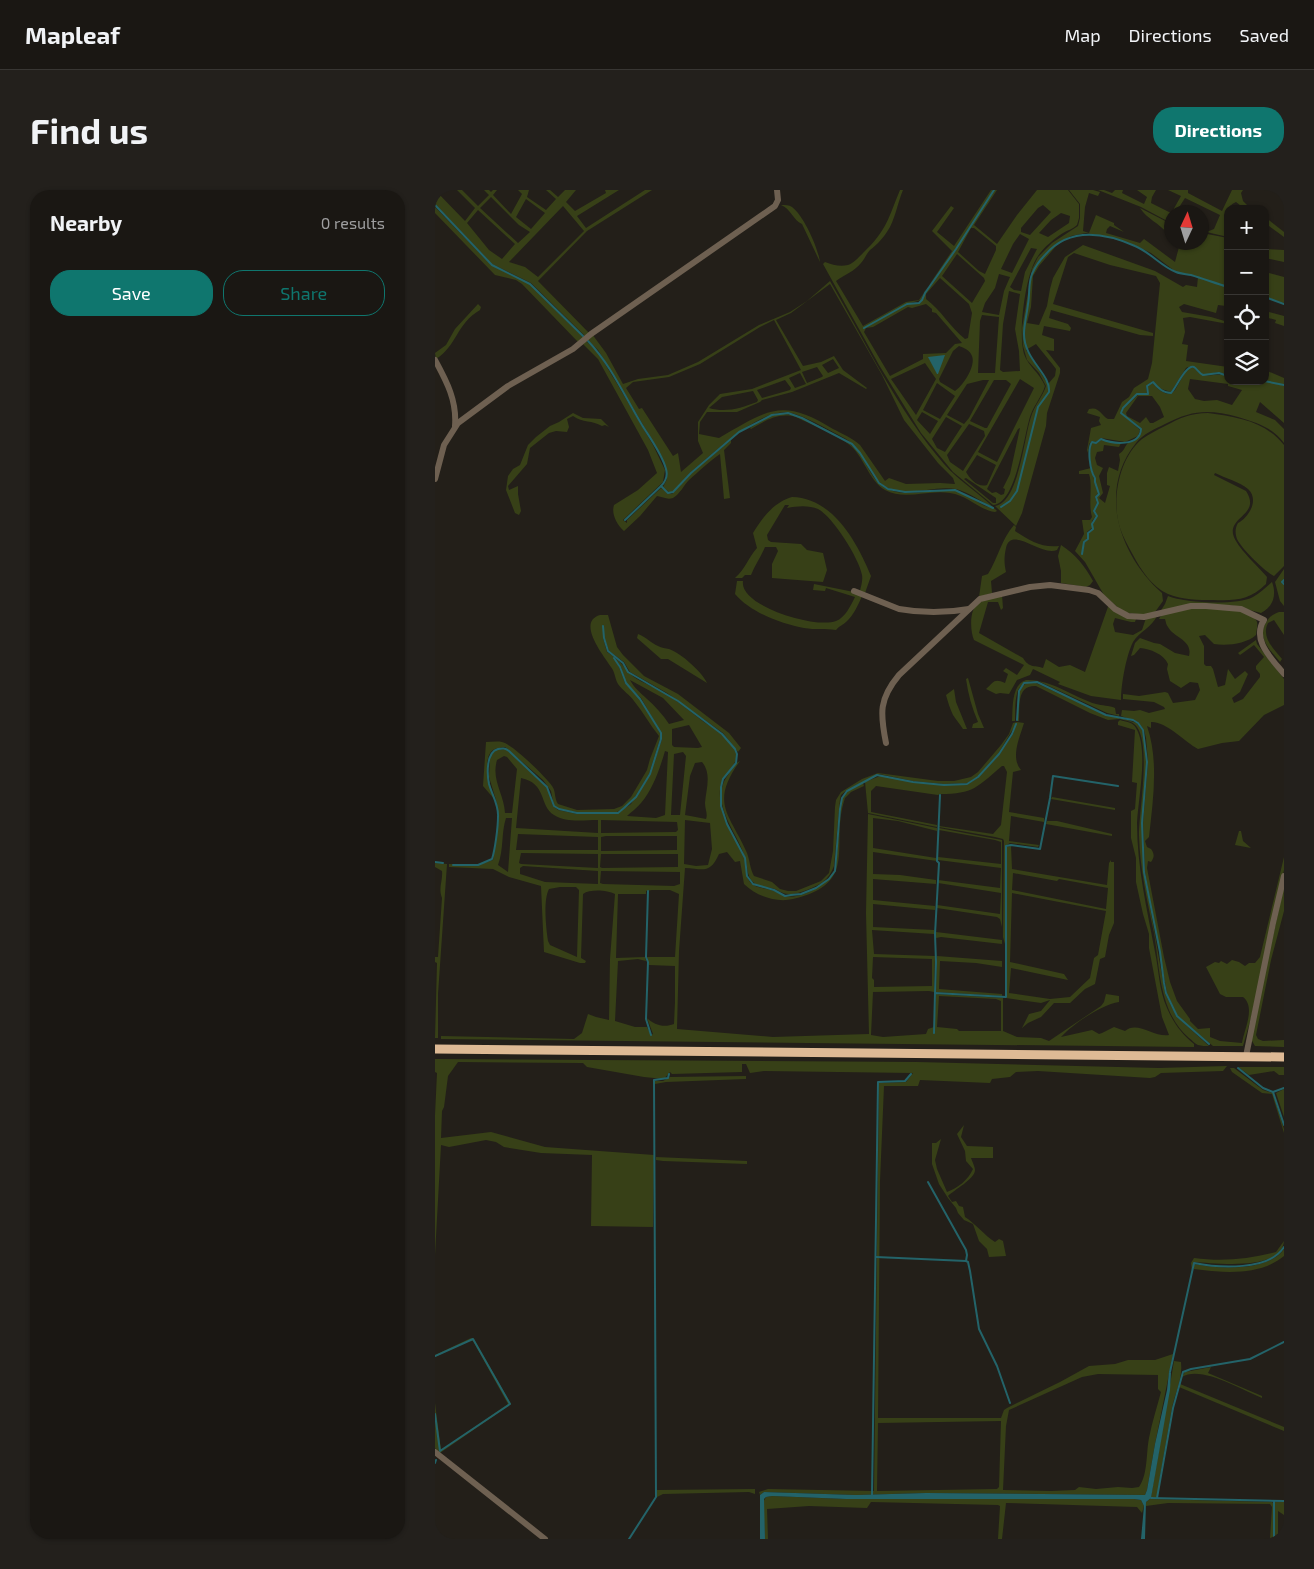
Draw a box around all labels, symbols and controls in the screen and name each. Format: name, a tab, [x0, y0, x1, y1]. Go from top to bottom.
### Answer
text: Mapleaf	[25, 20, 120, 49]
text: Map	[1064, 24, 1101, 46]
text: Directions	[1129, 24, 1212, 46]
text: Saved	[1240, 24, 1289, 46]
button: Directions	[1153, 107, 1284, 153]
text: Find us	[30, 109, 148, 151]
north arrow	[1164, 205, 1209, 250]
map controls	[1224, 205, 1269, 385]
button: +	[1224, 205, 1269, 250]
text: Nearby	[50, 210, 122, 235]
text: 0 results	[321, 213, 385, 232]
button: −	[1224, 250, 1269, 295]
button: Save	[50, 270, 213, 316]
button: Share	[223, 270, 385, 316]
button: locate	[1224, 295, 1269, 340]
button: layers	[1224, 340, 1269, 385]

